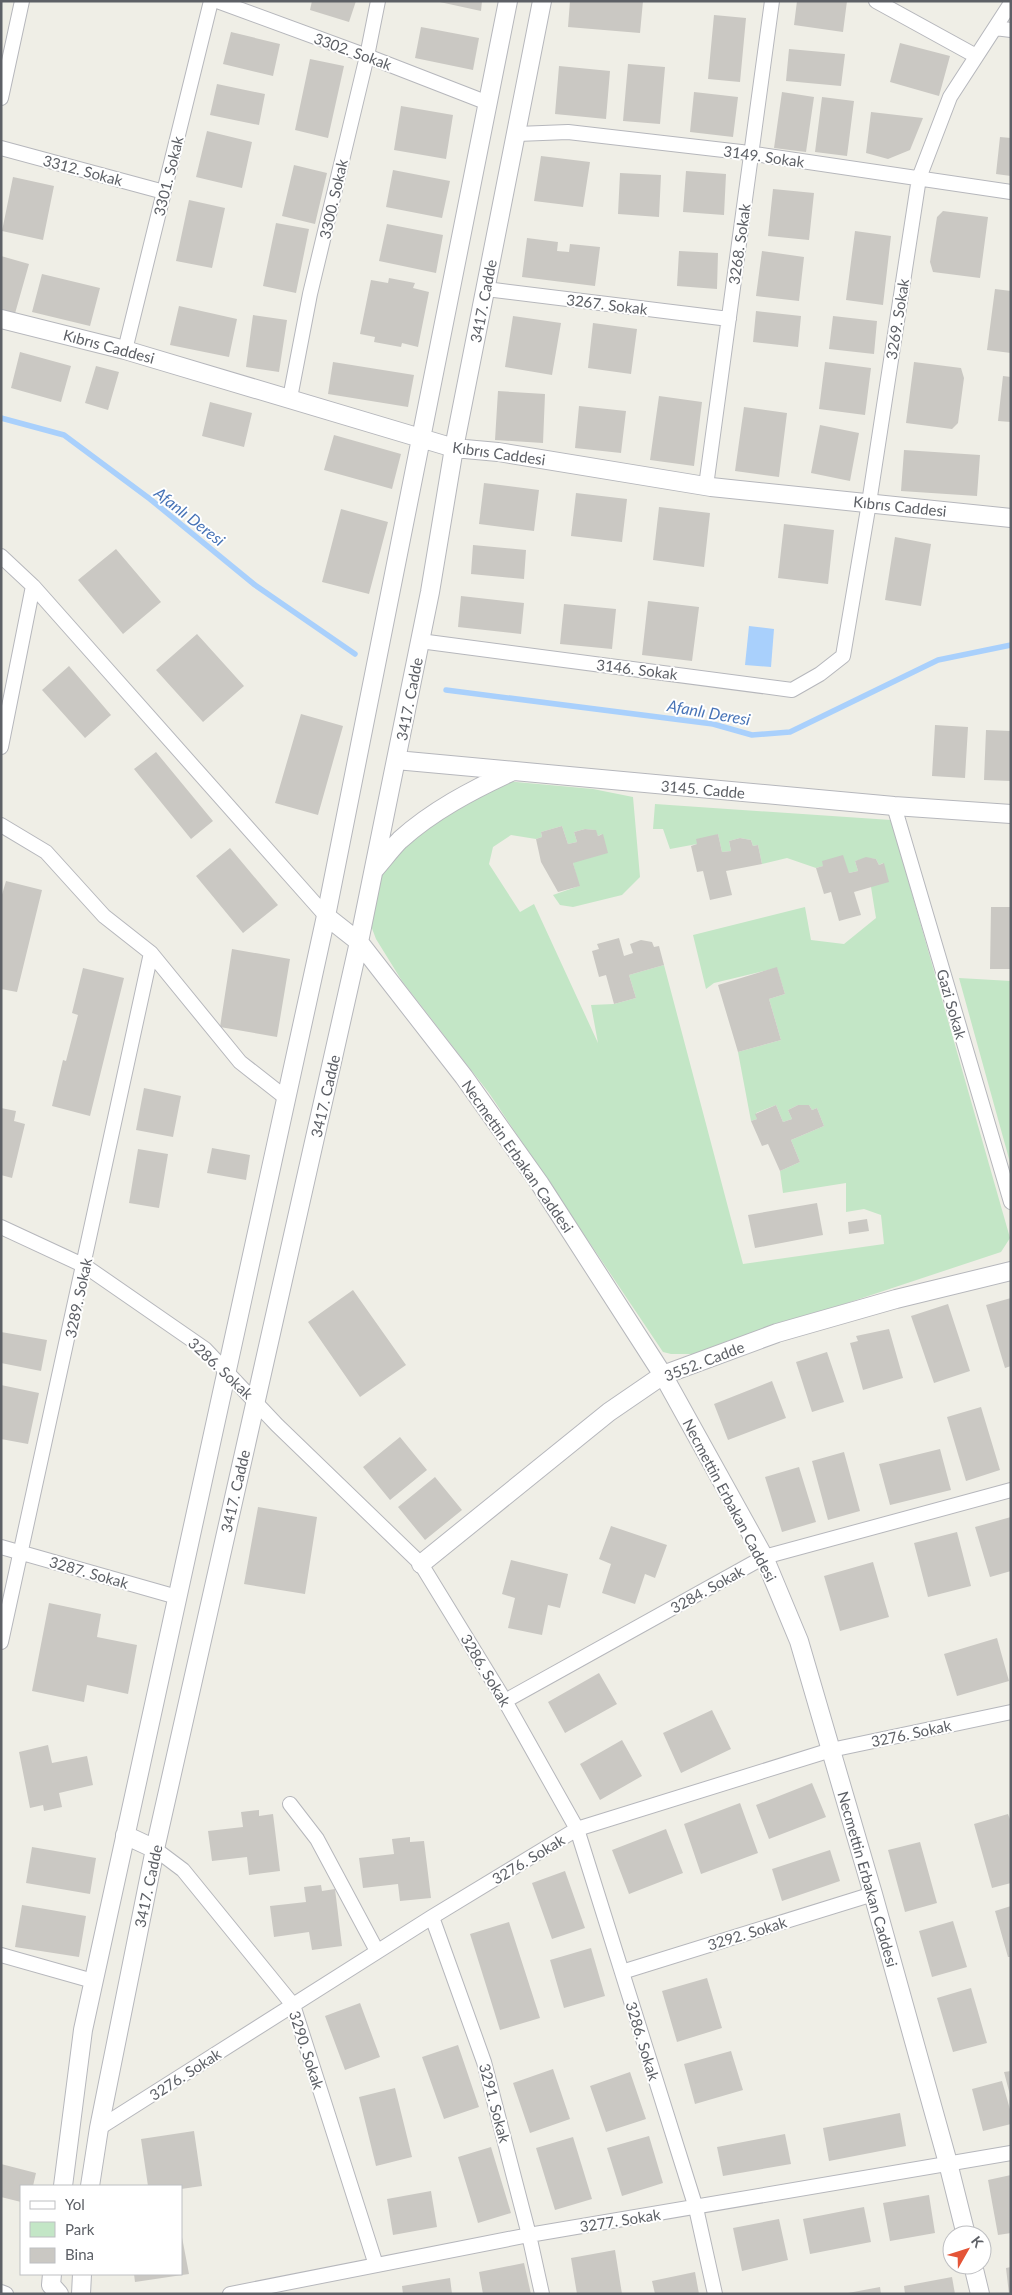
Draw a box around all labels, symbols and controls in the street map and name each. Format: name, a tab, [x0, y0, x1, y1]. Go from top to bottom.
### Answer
street label: 3302. Sokak	[312, 29, 395, 74]
street label: 3301. Sokak	[149, 134, 187, 218]
street label: 3149. Sokak	[722, 141, 806, 171]
street label: 3312. Sokak	[41, 151, 125, 189]
street label: 3300. Sokak	[315, 157, 351, 241]
street label: 3268. Sokak	[724, 202, 754, 286]
street label: 3417. Cadde	[466, 258, 500, 344]
street label: 3269. Sokak	[882, 277, 912, 361]
street label: 3267. Sokak	[565, 290, 649, 318]
street label: Kıbrıs Caddesi	[61, 325, 157, 367]
street label: Kıbrıs Caddesi	[451, 438, 547, 468]
water label: Afanlı Deresi	[150, 482, 229, 550]
street label: Kıbrıs Caddesi	[852, 492, 948, 520]
street label: 3146. Sokak	[595, 655, 679, 683]
street label: 3417. Cadde	[392, 656, 426, 742]
water label: Afanlı Deresi	[665, 695, 752, 729]
street label: 3145. Cadde	[660, 776, 746, 802]
street label: Gazi Sokak	[933, 967, 971, 1041]
street label: 3417. Cadde	[307, 1053, 343, 1139]
street label: Necmettin Erbakan Caddesi	[458, 1076, 578, 1236]
street label: 3289. Sokak	[61, 1256, 95, 1340]
street label: 3286. Sokak	[185, 1334, 257, 1403]
street label: 3552. Cadde	[661, 1337, 747, 1385]
street label: Necmettin Erbakan Caddesi	[679, 1415, 781, 1585]
street label: 3417. Cadde	[217, 1448, 253, 1534]
street label: 3287. Sokak	[47, 1552, 131, 1592]
street label: 3284. Sokak	[667, 1561, 747, 1617]
street label: 3286. Sokak	[457, 1630, 515, 1710]
street label: 3276. Sokak	[869, 1716, 953, 1750]
street label: Necmettin Erbakan Caddesi	[834, 1789, 902, 1969]
street label: 3276. Sokak	[488, 1830, 568, 1888]
street label: 3417. Cadde	[130, 1843, 166, 1929]
street label: 3292. Sokak	[705, 1912, 789, 1954]
street label: 3286. Sokak	[622, 1999, 664, 2083]
street label: 3290. Sokak	[286, 2008, 328, 2092]
street label: 3276. Sokak	[146, 2044, 224, 2104]
street label: 3291. Sokak	[476, 2061, 514, 2145]
legend	[20, 2185, 182, 2275]
text: Yol	[65, 2195, 85, 2213]
street label: 3277. Sokak	[578, 2205, 662, 2235]
text: Park	[65, 2220, 95, 2238]
north arrow	[942, 2225, 992, 2275]
text: K	[968, 2232, 987, 2251]
text: Bina	[65, 2245, 94, 2263]

